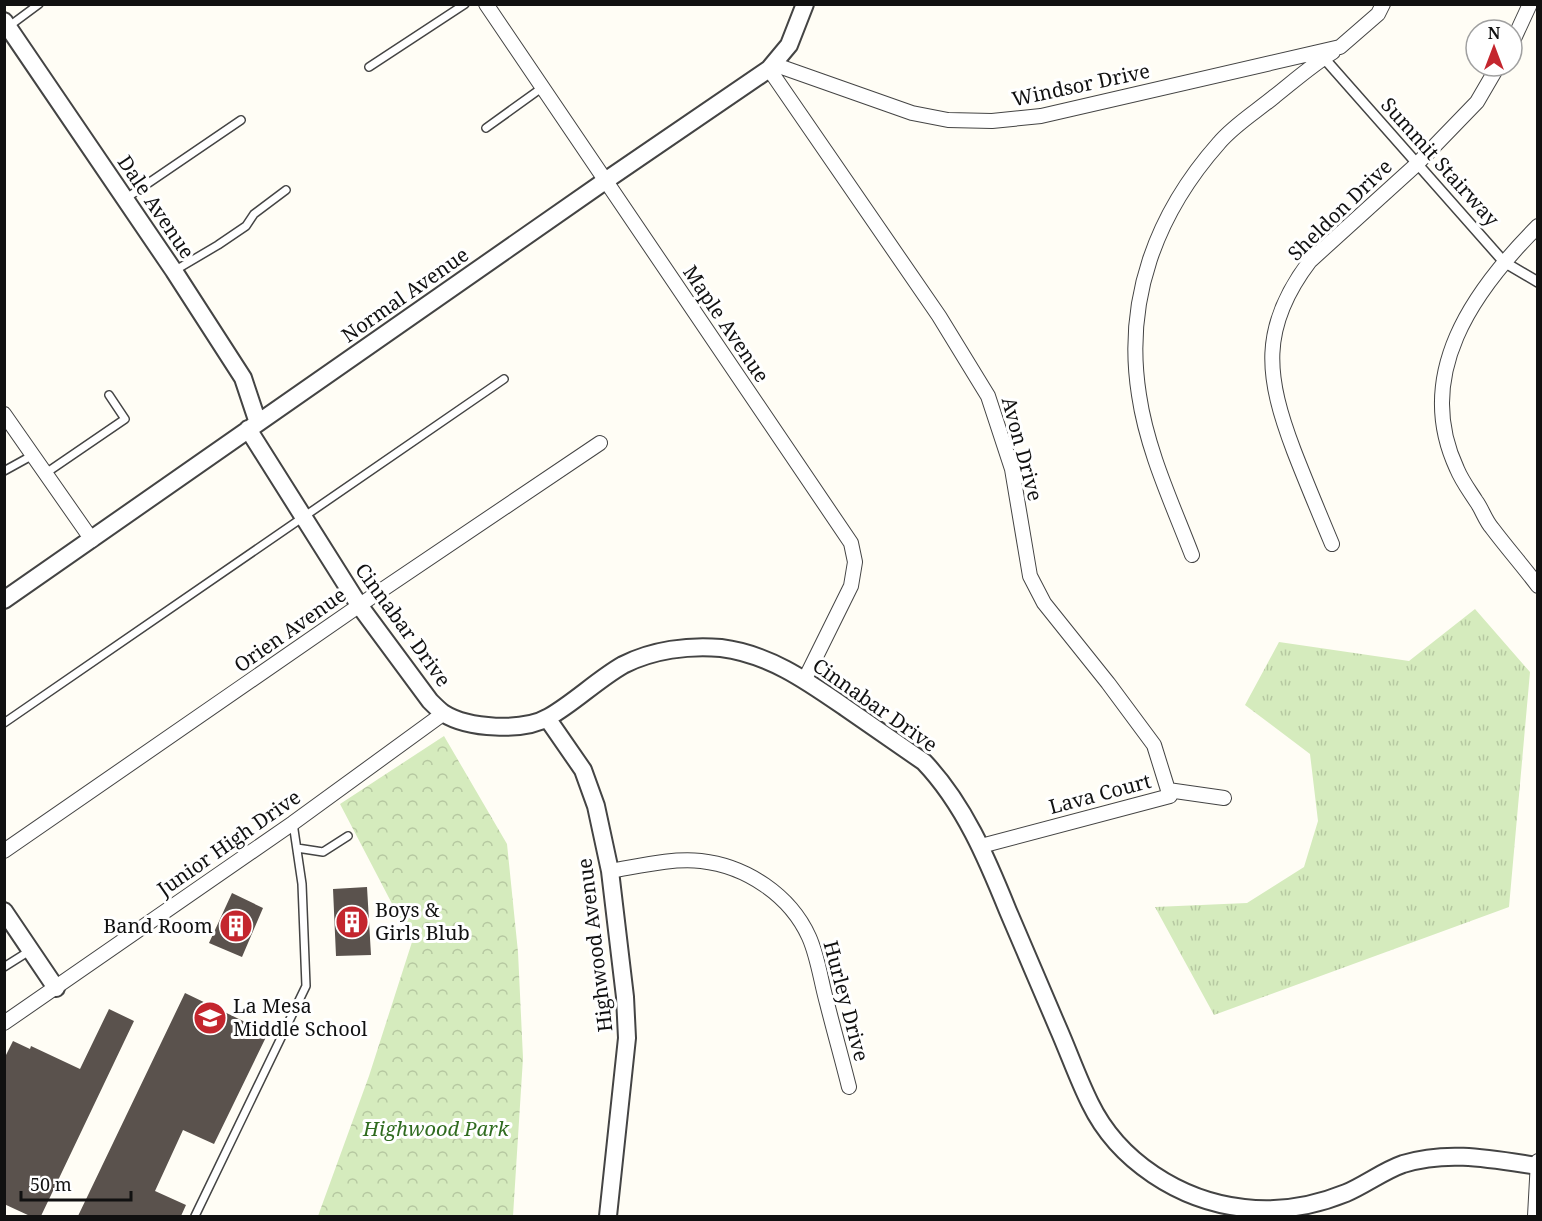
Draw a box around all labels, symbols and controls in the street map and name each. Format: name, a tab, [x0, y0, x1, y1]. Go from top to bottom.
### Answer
north arrow	[1464, 18, 1524, 78]
text: N	[1488, 22, 1501, 44]
street label: Windsor Drive	[1009, 57, 1152, 112]
street label: Summit Stairway	[1375, 92, 1506, 232]
street label: Dale Avenue	[112, 150, 201, 264]
street label: Sheldon Drive	[1282, 153, 1398, 266]
street label: Normal Avenue	[336, 241, 474, 348]
street label: Maple Avenue	[677, 260, 776, 388]
street label: Avon Drive	[996, 394, 1049, 504]
street label: Cinnabar Drive	[349, 557, 457, 692]
street label: Orien Avenue	[228, 581, 351, 678]
street label: Cinnabar Drive	[808, 652, 943, 758]
street label: Lava Court	[1046, 767, 1154, 820]
street label: Junior High Drive	[151, 783, 306, 903]
street label: Highwood Avenue	[570, 857, 619, 1034]
place label: Boys & Girls Blub	[375, 896, 470, 946]
building icon: Boys & Girls Blub	[334, 904, 370, 940]
building icon: Band Room	[218, 908, 254, 944]
place label: Band Room	[103, 912, 213, 939]
street label: Hurley Drive	[817, 937, 876, 1064]
place label: La Mesa Middle School	[233, 992, 368, 1042]
school or university icon: La Mesa Middle School	[192, 1000, 228, 1036]
park label: Highwood Park	[362, 1115, 510, 1142]
scale bar	[21, 1164, 130, 1202]
text: 50 m	[30, 1172, 72, 1196]

